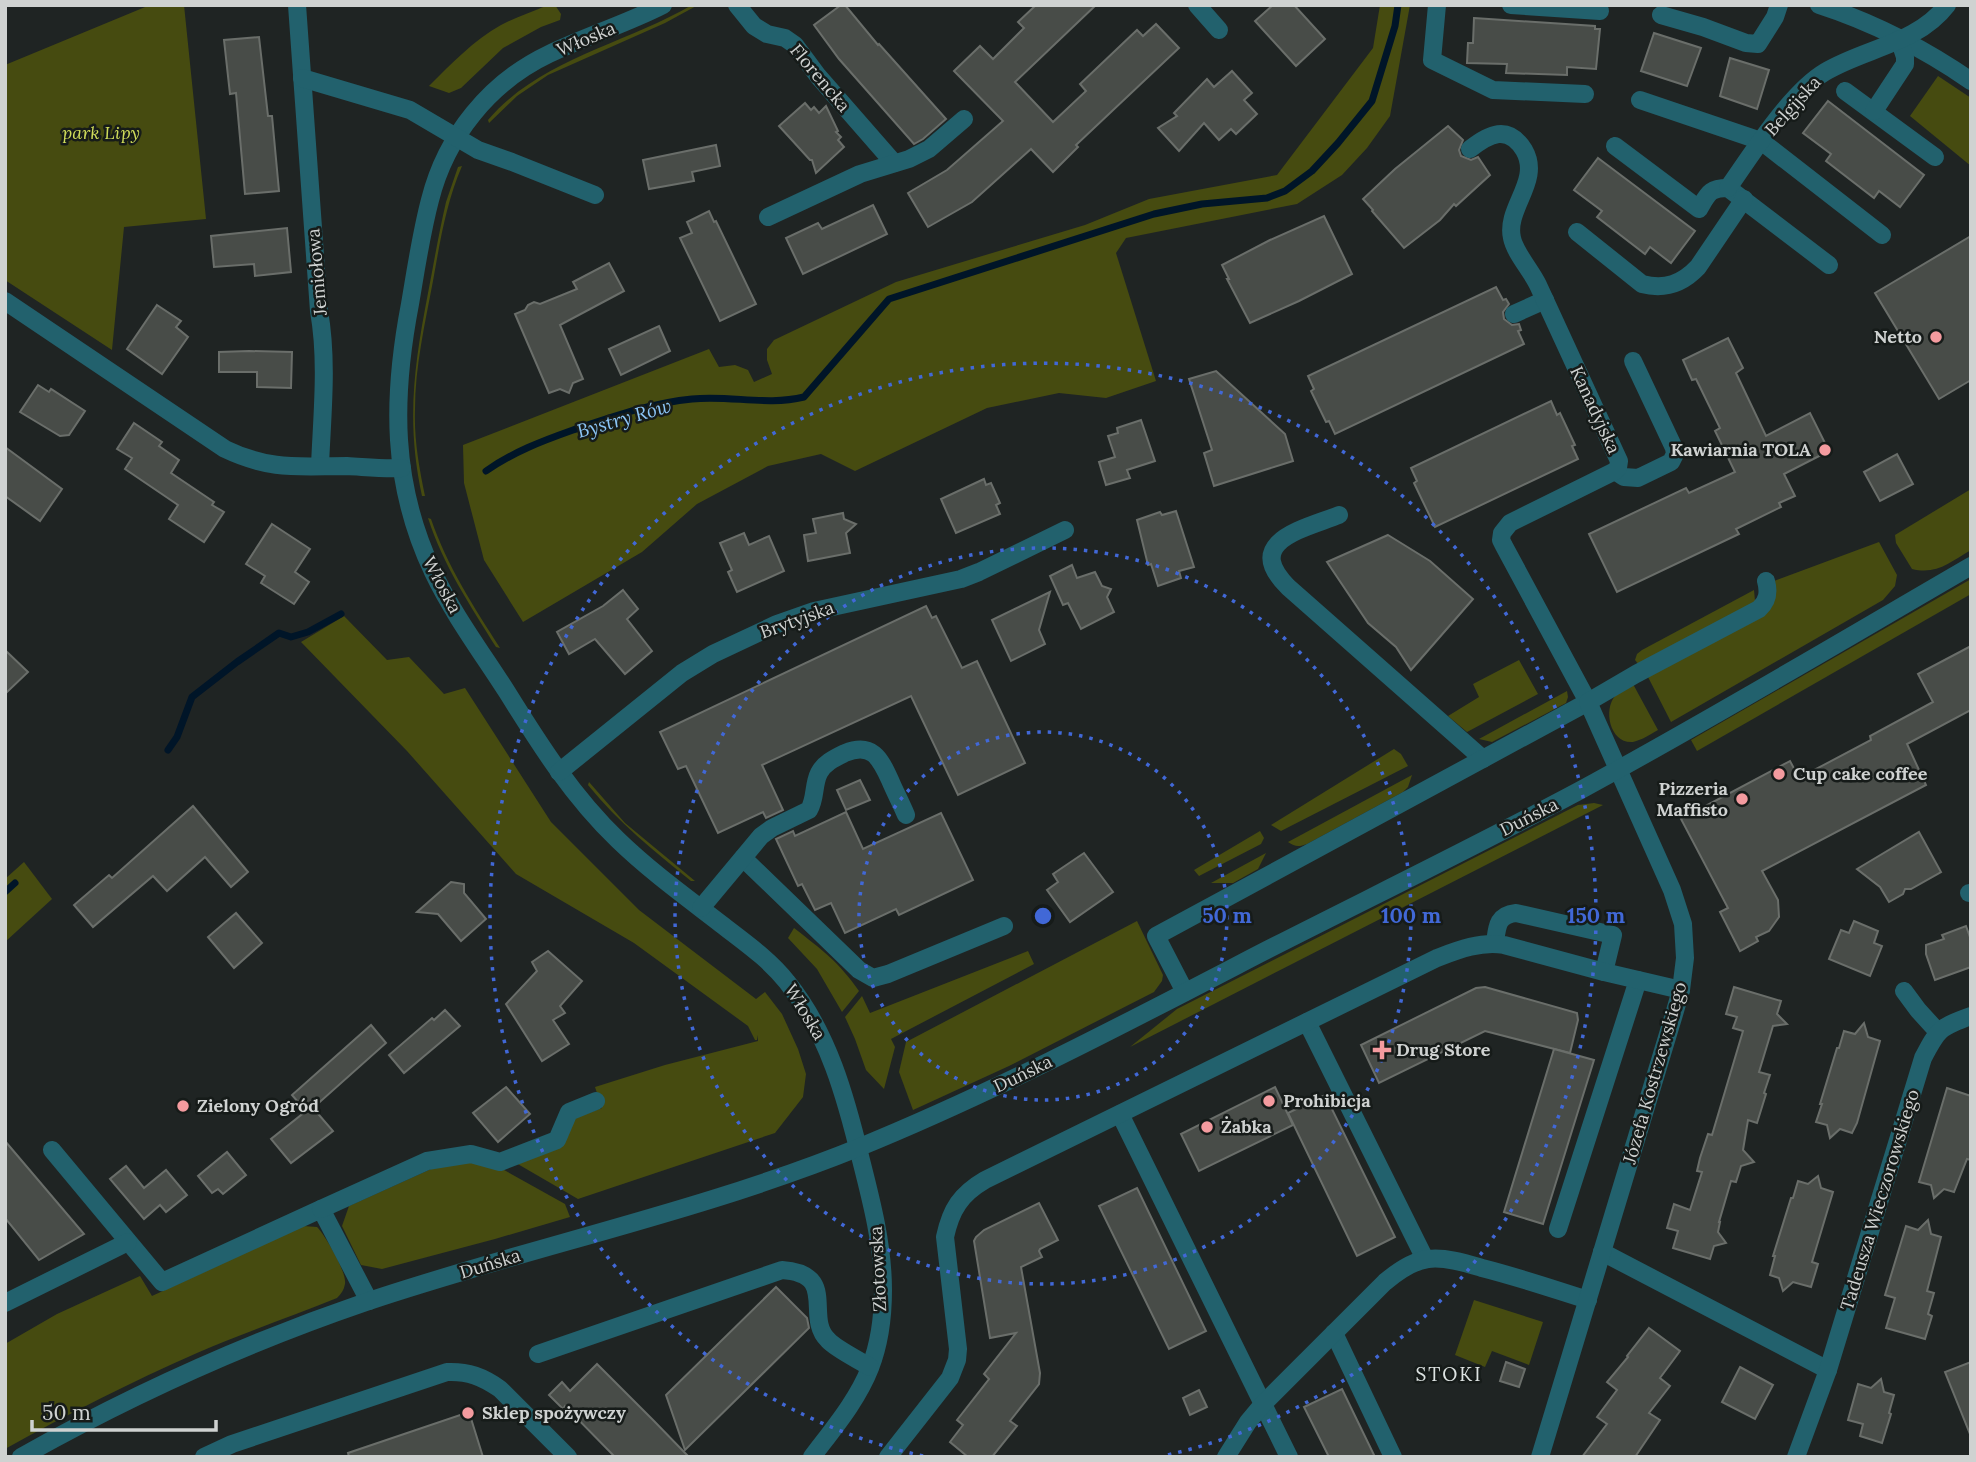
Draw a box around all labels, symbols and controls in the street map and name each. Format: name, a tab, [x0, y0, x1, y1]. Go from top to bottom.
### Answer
street label: Włoska	[553, 16, 619, 61]
street label: Florencka	[785, 39, 856, 117]
street label: Belgijska	[1760, 71, 1826, 141]
park label: park Lipy	[62, 121, 140, 144]
street label: Jemiołowa	[301, 228, 332, 317]
place label: Netto	[1874, 325, 1922, 348]
marker: Netto	[1928, 329, 1944, 345]
street label: Kanadyjska	[1565, 362, 1626, 457]
water label: Bystry Rów	[574, 393, 674, 443]
place label: Kawiarnia TOLA	[1671, 438, 1811, 461]
marker: Kawiarnia TOLA	[1817, 442, 1833, 458]
street label: Włoska	[418, 552, 467, 617]
street label: Brytyjska	[757, 596, 837, 644]
place label: Cup cake coffee	[1793, 762, 1928, 785]
marker: Cup cake coffee	[1771, 766, 1787, 782]
place label: Pizzeria Maffisto	[1656, 777, 1729, 821]
marker: Pizzeria Maffisto	[1734, 791, 1750, 807]
street label: Duńska	[1496, 792, 1562, 841]
text: 50 m	[1202, 902, 1252, 929]
text: 100 m	[1381, 902, 1441, 929]
text: 150 m	[1567, 902, 1625, 929]
centre of rings	[1031, 904, 1055, 928]
street label: Włoska	[780, 979, 831, 1044]
street label: Józefa Kostrzewskiego	[1617, 979, 1692, 1167]
place label: Drug Store	[1396, 1038, 1491, 1061]
marker: Drug Store	[1374, 1042, 1390, 1058]
street label: Duńska	[990, 1050, 1056, 1098]
street label: Tadeusza Wieczorowskiego	[1835, 1086, 1924, 1313]
place label: Prohibicja	[1283, 1089, 1371, 1112]
marker: Prohibicja	[1261, 1093, 1277, 1109]
place label: Zielony Ogród	[197, 1094, 319, 1117]
marker: Zielony Ogród	[175, 1098, 191, 1114]
place label: Żabka	[1221, 1115, 1272, 1138]
marker: Żabka	[1199, 1119, 1215, 1135]
street label: Złotowska	[864, 1225, 891, 1313]
street label: Duńska	[457, 1243, 523, 1284]
district label: STOKI	[1415, 1362, 1483, 1386]
scale bar	[32, 1388, 215, 1432]
text: 50 m	[42, 1399, 91, 1426]
place label: Sklep spożywczy	[482, 1401, 626, 1424]
marker: Sklep spożywczy	[460, 1405, 476, 1421]

